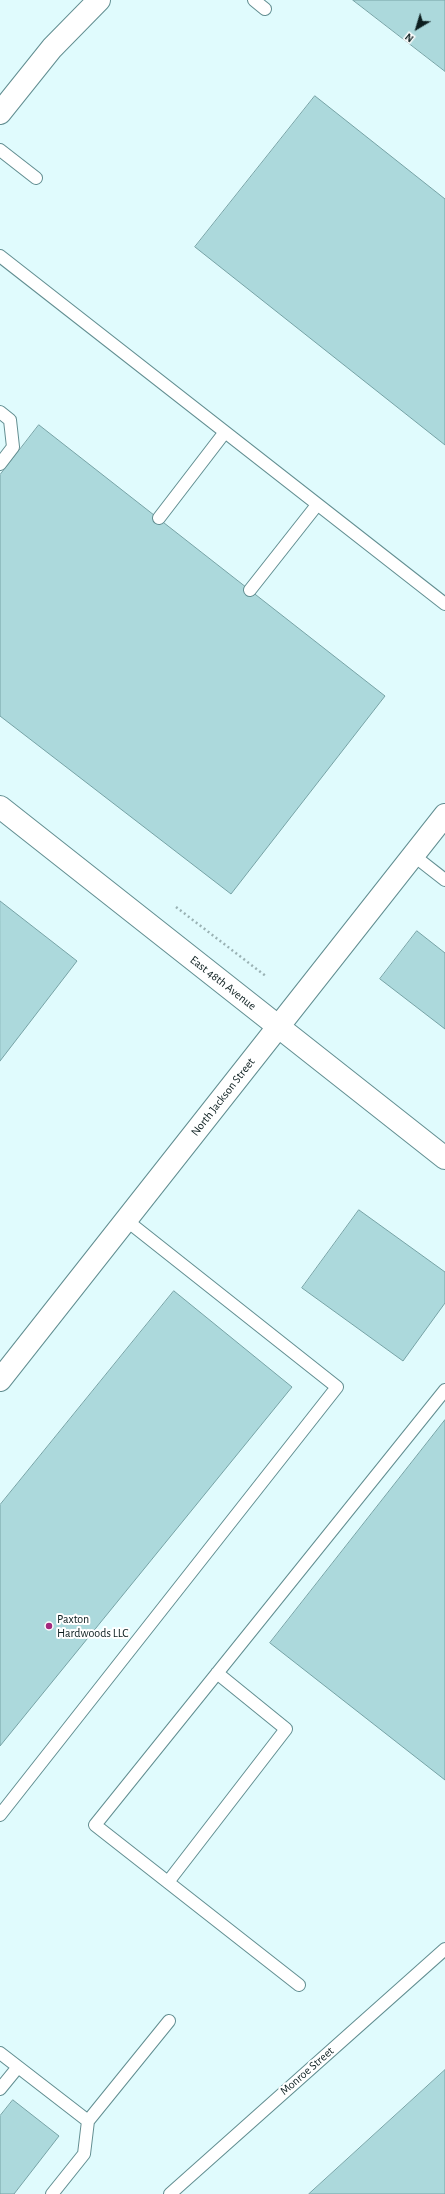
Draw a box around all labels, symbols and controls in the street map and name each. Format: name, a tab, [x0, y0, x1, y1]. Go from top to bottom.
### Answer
north arrow	[397, 8, 437, 48]
text: N	[403, 31, 416, 45]
street label: East 48th Avenue	[187, 953, 259, 1013]
street label: North Jackson Street	[188, 1055, 258, 1139]
place label: Paxton Hardwoods LLC	[57, 1612, 129, 1640]
marker: Paxton Hardwoods LLC	[44, 1621, 54, 1631]
street label: Monroe Street	[277, 2044, 337, 2098]

